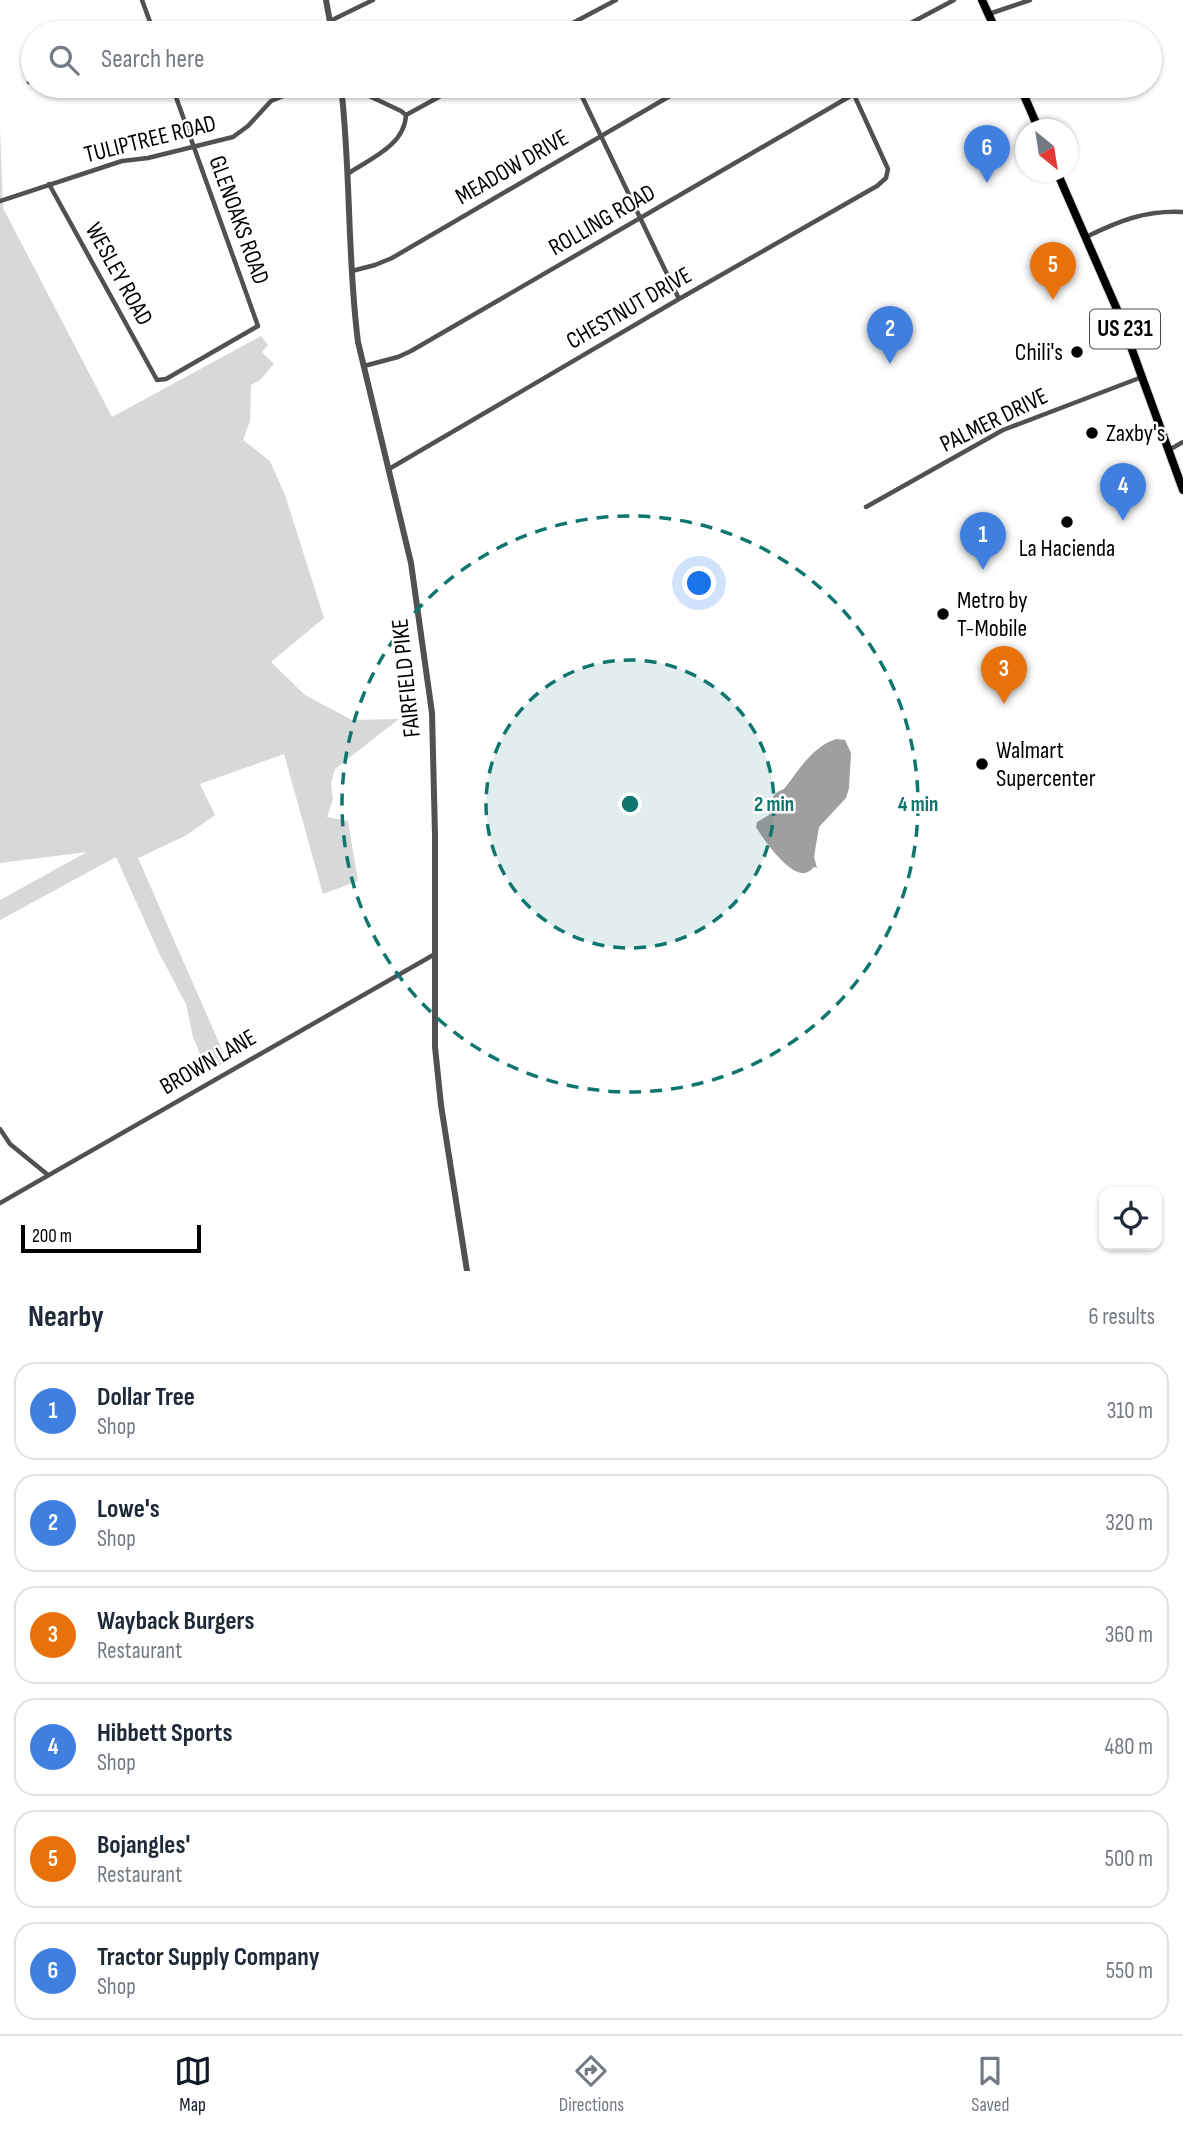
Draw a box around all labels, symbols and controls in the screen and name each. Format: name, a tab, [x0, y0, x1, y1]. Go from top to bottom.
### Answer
search box	[21, 21, 1162, 98]
icon: search	[45, 41, 83, 79]
text: Search here	[101, 44, 204, 75]
street label: TULIPTREE ROAD	[81, 109, 219, 169]
north arrow	[1015, 119, 1078, 182]
street label: MEADOW DRIVE	[450, 123, 574, 211]
pin: 6	[964, 125, 1010, 183]
street label: GLENOAKS ROAD	[202, 152, 276, 288]
street label: ROLLING ROAD	[544, 178, 660, 262]
street label: WESLEY ROAD	[79, 218, 159, 330]
pin: 5	[1030, 242, 1076, 300]
street label: CHESTNUT DRIVE	[561, 261, 697, 355]
pin: 2	[867, 306, 913, 364]
road number: US 231	[1090, 310, 1160, 348]
place label: Chili's	[1015, 338, 1063, 367]
marker: Chili's	[1069, 344, 1085, 360]
street label: PALMER DRIVE	[935, 381, 1053, 459]
place label: Zaxby's	[1106, 419, 1165, 448]
marker: Zaxby's	[1084, 425, 1100, 441]
pin: 4	[1100, 463, 1146, 521]
pin: 1	[960, 512, 1006, 570]
marker: La Hacienda	[1059, 514, 1075, 530]
place label: La Hacienda	[1019, 534, 1115, 563]
your location	[682, 566, 716, 600]
place label: Metro by T-Mobile	[957, 586, 1027, 643]
marker: Metro by T-Mobile	[935, 606, 951, 622]
street label: FAIRFIELD PIKE	[385, 617, 427, 739]
pin: 3	[981, 646, 1027, 704]
place label: Walmart Supercenter	[996, 736, 1096, 793]
marker: Walmart Supercenter	[974, 756, 990, 772]
centre of rings	[618, 792, 642, 816]
text: 2 min	[754, 792, 794, 817]
text: 4 min	[898, 792, 938, 817]
street label: BROWN LANE	[155, 1023, 261, 1101]
map controls	[1099, 1187, 1162, 1250]
button: locate	[1099, 1187, 1162, 1250]
scale bar	[21, 1222, 201, 1254]
text: 200 m	[32, 1225, 72, 1248]
text: Nearby	[28, 1299, 104, 1335]
text: 6 results	[1089, 1303, 1155, 1331]
text: Dollar Tree	[97, 1382, 195, 1413]
text: 1	[48, 1397, 58, 1425]
text: 310 m	[1107, 1397, 1153, 1425]
text: Shop	[97, 1413, 136, 1441]
text: Lowe's	[97, 1494, 160, 1525]
text: 2	[48, 1509, 58, 1537]
text: 320 m	[1105, 1509, 1153, 1537]
text: Shop	[97, 1525, 136, 1553]
text: Wayback Burgers	[97, 1606, 254, 1637]
text: 3	[48, 1621, 58, 1649]
text: 360 m	[1105, 1621, 1153, 1649]
text: Restaurant	[97, 1637, 182, 1665]
text: Hibbett Sports	[97, 1718, 232, 1749]
text: 4	[48, 1733, 58, 1761]
text: 480 m	[1105, 1733, 1153, 1761]
text: Shop	[97, 1749, 136, 1777]
text: Bojangles'	[97, 1830, 190, 1861]
text: 5	[48, 1845, 58, 1873]
text: 500 m	[1105, 1845, 1153, 1873]
text: Restaurant	[97, 1861, 182, 1889]
text: Tractor Supply Company	[97, 1942, 320, 1973]
text: 6	[48, 1957, 58, 1985]
text: 550 m	[1106, 1957, 1153, 1985]
text: Shop	[97, 1973, 136, 2001]
tab: Map	[174, 2052, 212, 2117]
tab: Directions	[559, 2052, 624, 2117]
tab: Saved	[971, 2052, 1009, 2117]

